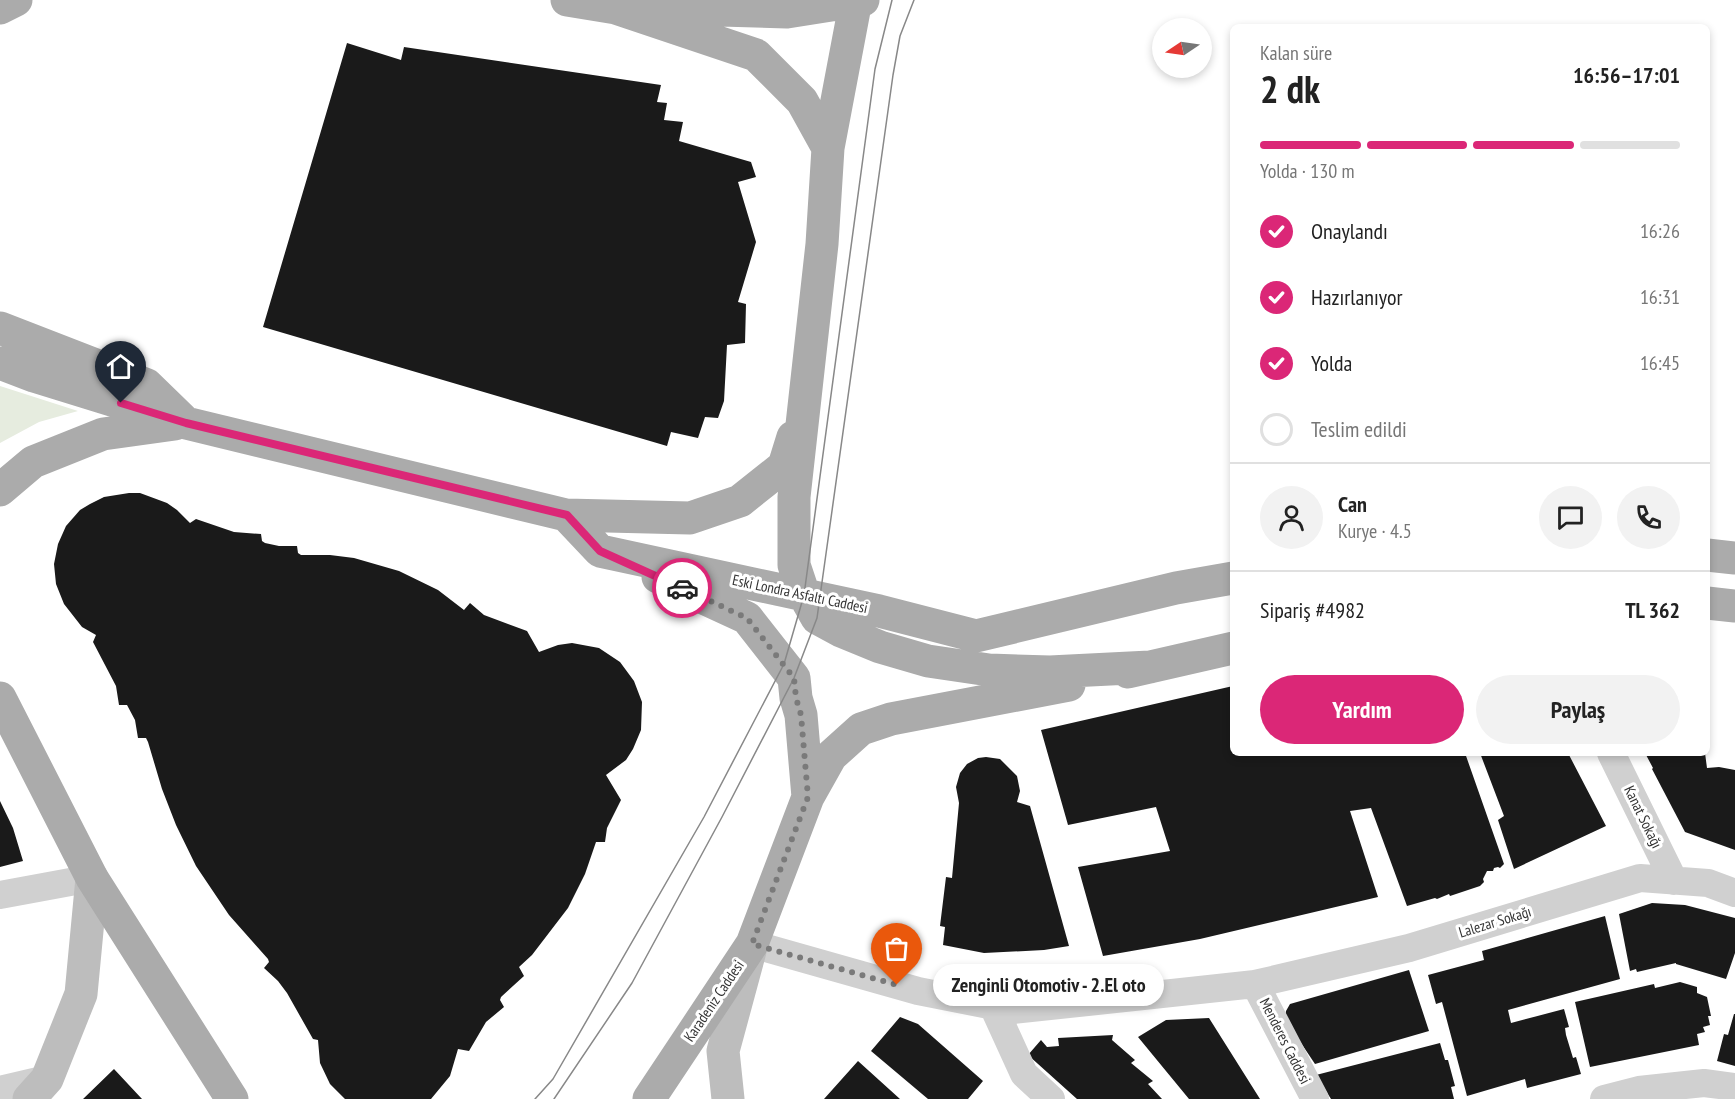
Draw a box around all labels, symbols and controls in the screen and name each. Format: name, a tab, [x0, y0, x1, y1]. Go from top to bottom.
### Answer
north arrow	[1152, 18, 1212, 78]
map controls	[1152, 18, 1212, 78]
text: Kalan süre	[1260, 40, 1332, 66]
text: 16:56–17:01	[1573, 61, 1680, 89]
text: 2 dk	[1260, 63, 1320, 114]
text: Yolda · 130 m	[1260, 158, 1355, 184]
icon: check	[1260, 215, 1293, 248]
text: Onaylandı	[1311, 217, 1388, 245]
text: 16:26	[1640, 218, 1680, 244]
icon: check	[1260, 281, 1293, 314]
text: Hazırlanıyor	[1311, 283, 1402, 311]
text: 16:31	[1640, 284, 1680, 310]
pin	[95, 341, 146, 403]
icon: check	[1260, 347, 1293, 380]
text: Yolda	[1311, 349, 1352, 377]
icon: home	[104, 350, 137, 383]
text: 16:45	[1640, 350, 1680, 376]
text: Teslim edildi	[1311, 415, 1407, 443]
button: person	[1260, 486, 1323, 549]
button: chat	[1539, 486, 1602, 549]
button: phone	[1617, 486, 1680, 549]
text: Can	[1338, 490, 1367, 518]
text: Kurye · 4.5	[1338, 518, 1412, 544]
courier	[652, 558, 712, 618]
street label: Eski Londra Asfaltı Caddesi	[731, 570, 870, 617]
icon: car	[666, 572, 699, 605]
text: Sipariş #4982	[1260, 596, 1365, 624]
text: TL 362	[1625, 596, 1680, 624]
button: Yardım	[1260, 675, 1464, 744]
button: Paylaş	[1476, 675, 1680, 744]
street label: Kanat Sokağı	[1620, 782, 1667, 851]
street label: Lalezar Sokağı	[1456, 902, 1533, 942]
pin	[871, 923, 922, 985]
icon: bag	[880, 932, 913, 965]
street label: Karadeniz Caddesi	[679, 956, 748, 1045]
callout: Zenginli Otomotiv - 2.El oto	[933, 964, 1164, 1006]
text: Zenginli Otomotiv - 2.El oto	[951, 972, 1146, 998]
street label: Menderes Caddesi	[1256, 995, 1315, 1087]

